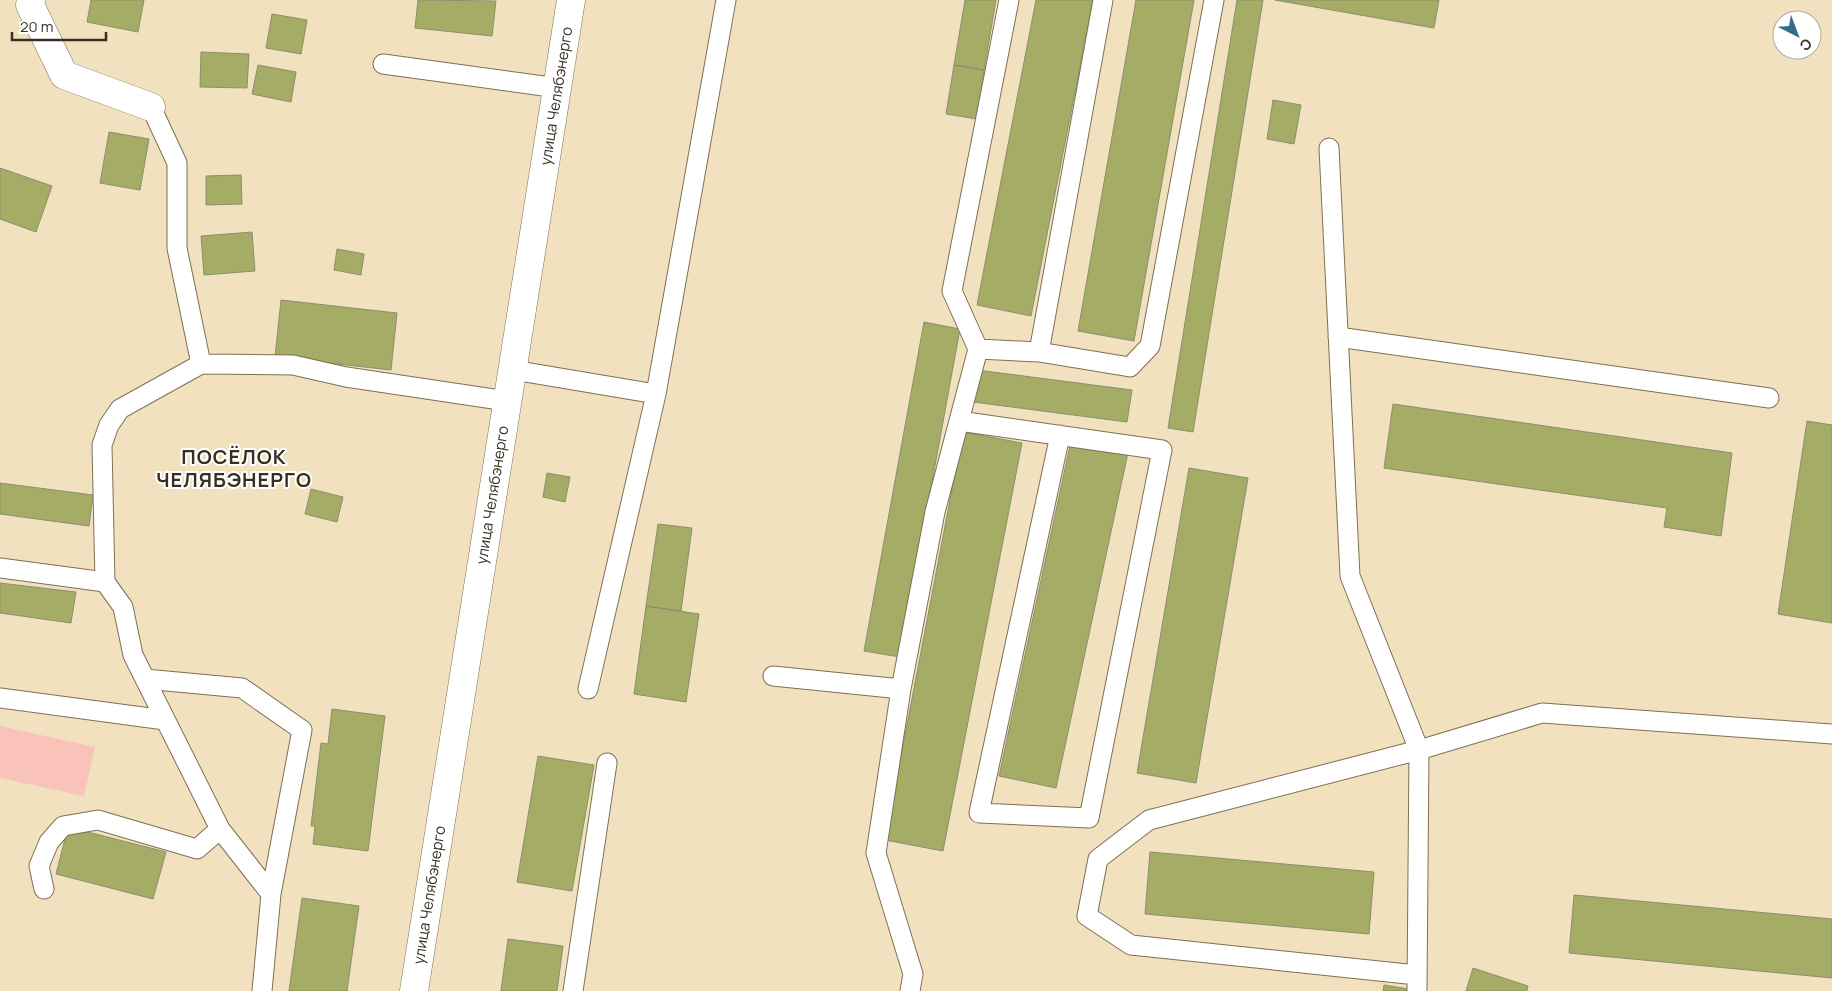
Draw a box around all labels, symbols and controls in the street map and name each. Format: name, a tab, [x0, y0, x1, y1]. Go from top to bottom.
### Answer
scale bar	[12, 10, 106, 42]
north arrow	[1772, 10, 1822, 60]
text: 20 m	[20, 16, 53, 37]
street label: улица Челябэнерго	[535, 25, 577, 167]
text: С	[1796, 35, 1816, 56]
street label: улица Челябэнерго	[471, 424, 513, 566]
district label: ПОСЁЛОК ЧЕЛЯБЭНЕРГО	[156, 443, 312, 493]
street label: улица Челябэнерго	[408, 824, 450, 966]

